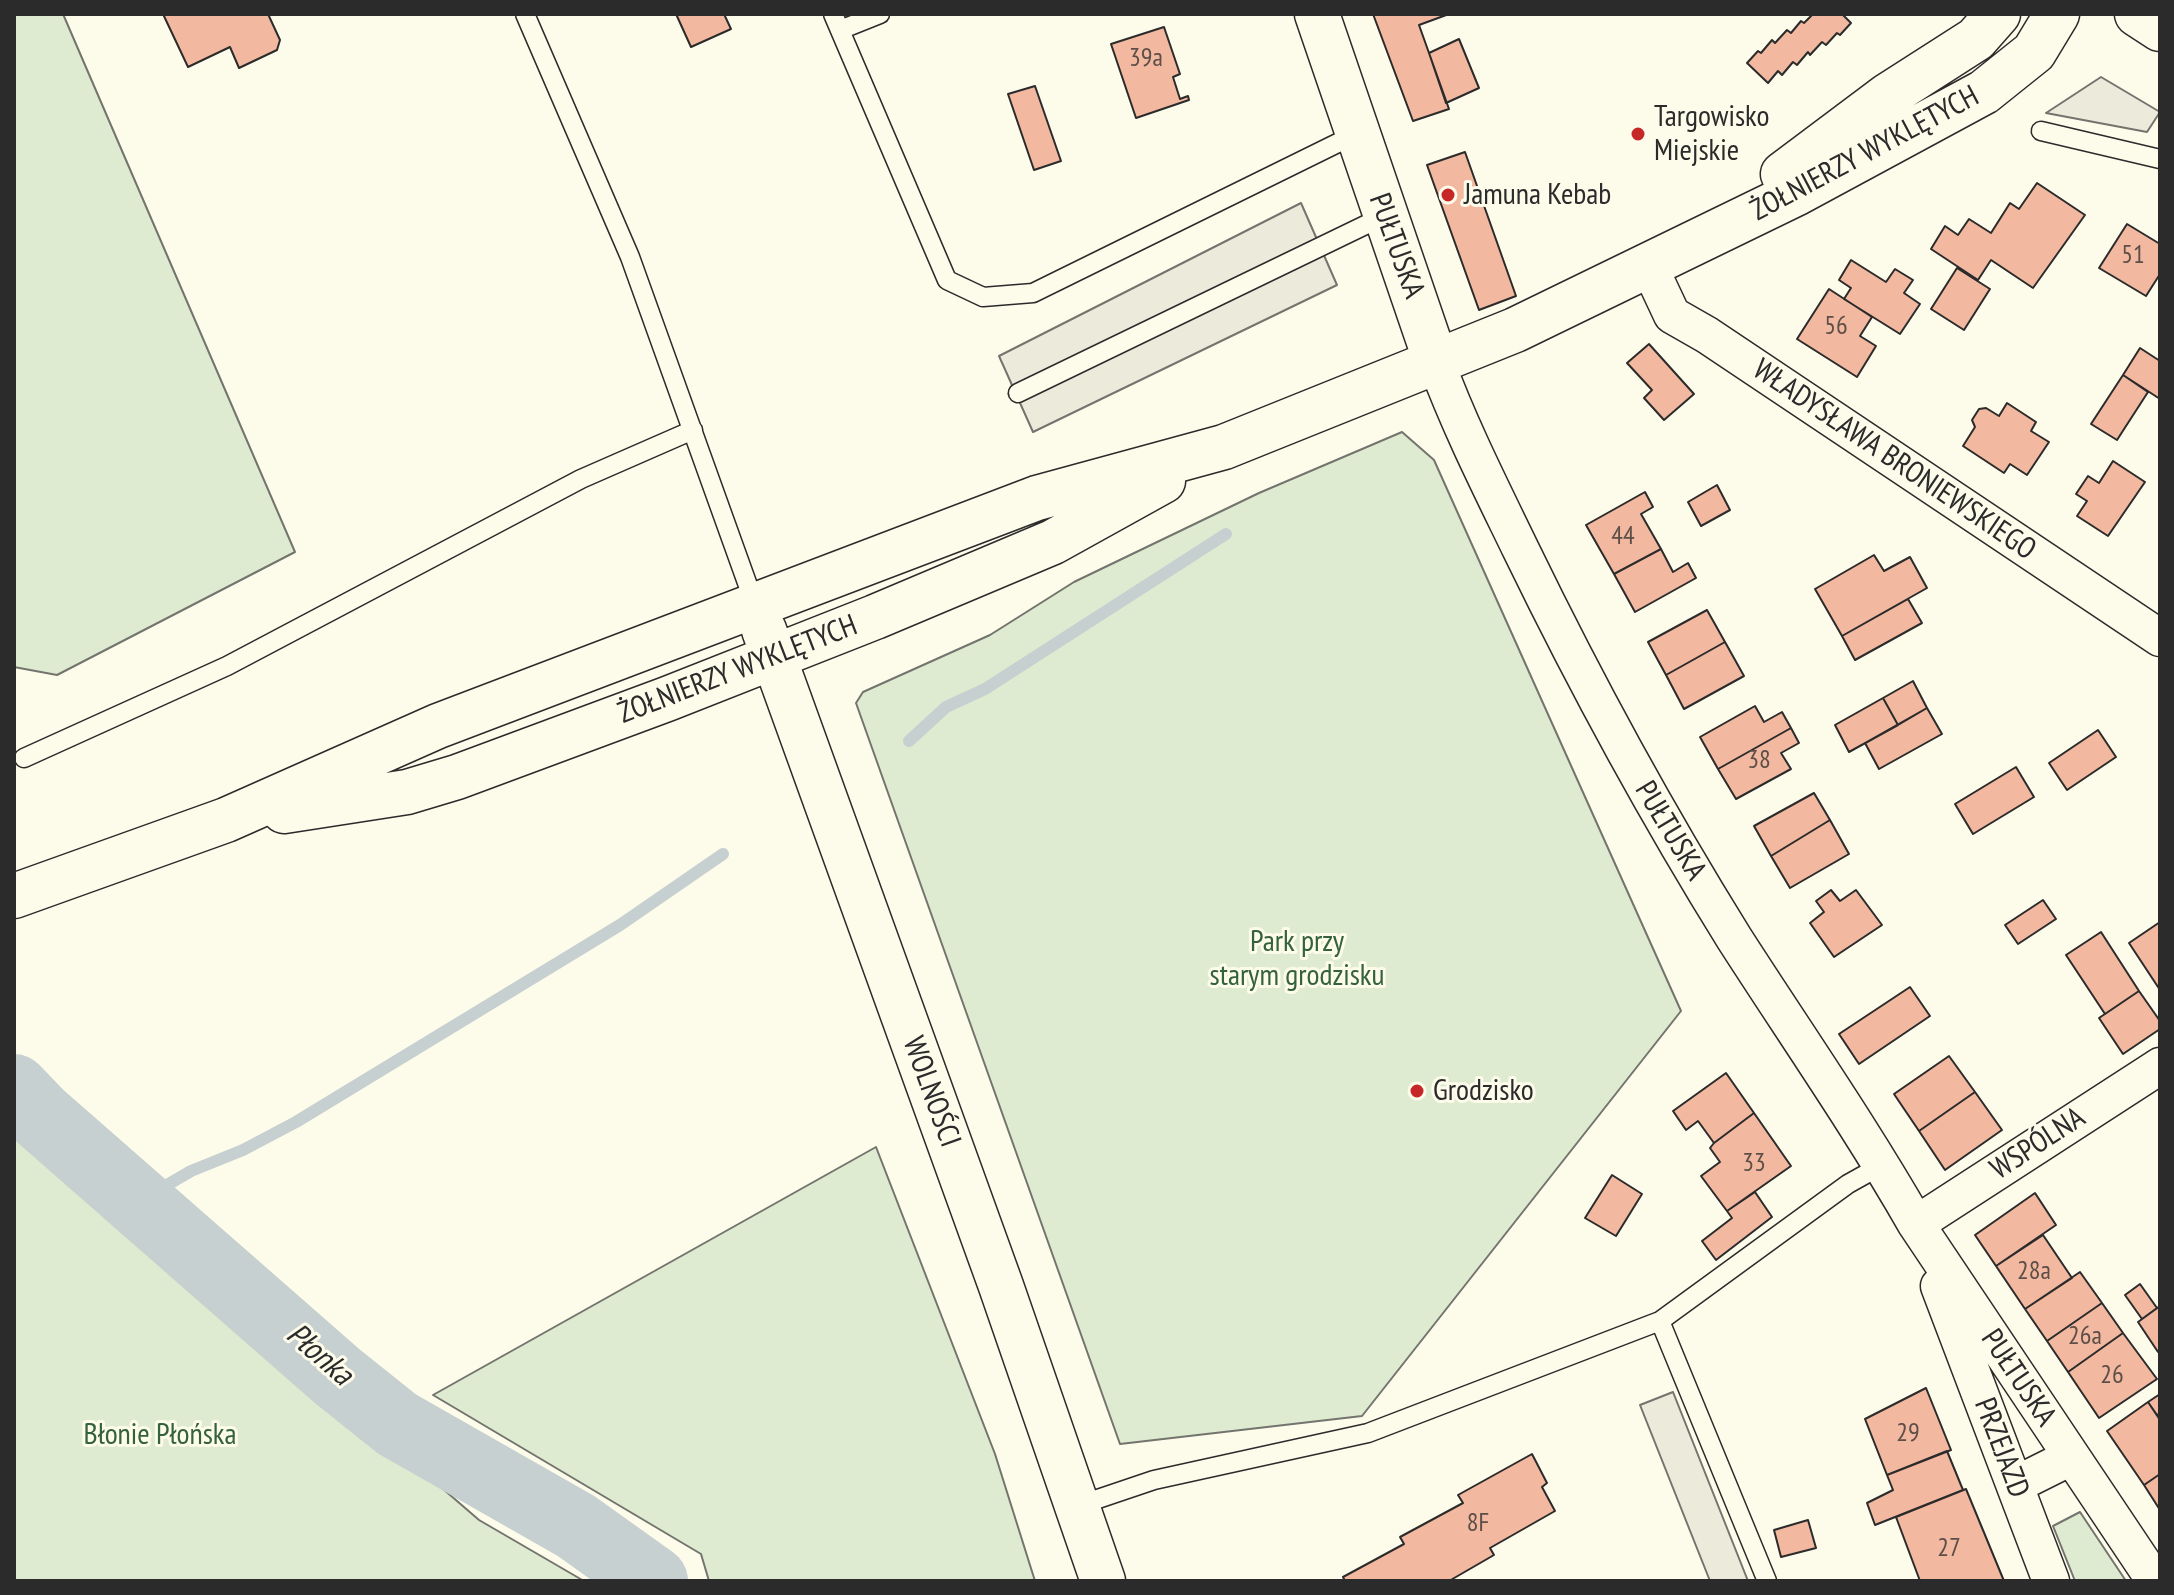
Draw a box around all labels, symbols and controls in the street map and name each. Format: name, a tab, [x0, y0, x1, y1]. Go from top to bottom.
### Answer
house number: 39a	[1129, 43, 1163, 75]
street label: ŻOŁNIERZY WYKLĘTYCH	[1745, 79, 1985, 229]
place label: Targowisko Miejskie	[1654, 99, 1769, 170]
marker: Targowisko Miejskie	[1629, 125, 1647, 143]
place label: Jamuna Kebab	[1464, 177, 1611, 213]
marker: Jamuna Kebab	[1439, 186, 1457, 204]
street label: PUŁTUSKA	[1360, 189, 1432, 303]
house number: 51	[2121, 240, 2145, 272]
house number: 56	[1824, 311, 1848, 343]
street label: WŁADYSŁAWA BRONIEWSKIEGO	[1746, 352, 2042, 568]
house number: 44	[1611, 521, 1635, 553]
street label: ŻOŁNIERZY WYKLĘTYCH	[614, 608, 862, 732]
house number: 38	[1747, 745, 1771, 777]
street label: PUŁTUSKA	[1627, 775, 1713, 887]
park label: Park przy starym grodzisku	[1209, 924, 1385, 994]
street label: WOLNOŚCI	[894, 1032, 968, 1152]
place label: Grodzisko	[1433, 1073, 1534, 1109]
marker: Grodzisko	[1408, 1082, 1426, 1100]
street label: WSPÓLNA	[1984, 1100, 2092, 1188]
house number: 33	[1742, 1148, 1766, 1180]
house number: 28a	[2017, 1256, 2051, 1288]
water label: Płonka	[278, 1316, 360, 1394]
house number: 26a	[2068, 1321, 2102, 1353]
street label: PUŁTUSKA	[1973, 1323, 2063, 1433]
house number: 26	[2100, 1360, 2124, 1392]
street label: PRZEJAZD	[1966, 1393, 2036, 1503]
park label: Błonie Płońska	[84, 1417, 236, 1453]
house number: 29	[1896, 1418, 1920, 1450]
house number: 8F	[1467, 1508, 1489, 1540]
house number: 27	[1937, 1533, 1961, 1565]

